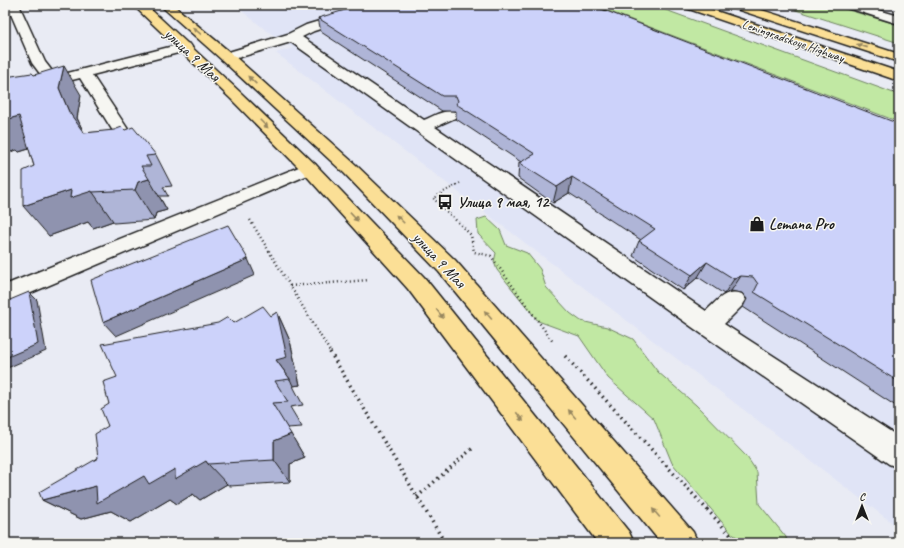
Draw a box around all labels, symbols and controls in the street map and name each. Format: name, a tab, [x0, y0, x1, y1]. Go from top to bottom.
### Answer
street label: Leningradskoye Highway	[740, 16, 847, 66]
street label: улица 9 Мая	[159, 23, 225, 87]
one-way arrow	[192, 27, 202, 36]
one-way arrow	[856, 43, 868, 49]
one-way arrow	[247, 75, 257, 84]
one-way arrow	[259, 119, 269, 129]
place label: Улица 9 мая, 12	[457, 192, 550, 212]
bus stop icon: Улица 9 мая, 12	[436, 193, 454, 211]
one-way arrow	[349, 212, 359, 222]
place label: Lemana Pro	[769, 214, 835, 234]
one-way arrow	[395, 215, 405, 224]
shop icon: Lemana Pro	[748, 215, 766, 233]
street label: улица 9 Мая	[407, 227, 471, 293]
one-way arrow	[436, 309, 444, 320]
one-way arrow	[484, 310, 493, 320]
one-way arrow	[568, 409, 577, 419]
one-way arrow	[516, 412, 524, 423]
north arrow	[842, 486, 882, 526]
text: С	[859, 489, 866, 503]
one-way arrow	[652, 508, 661, 519]

